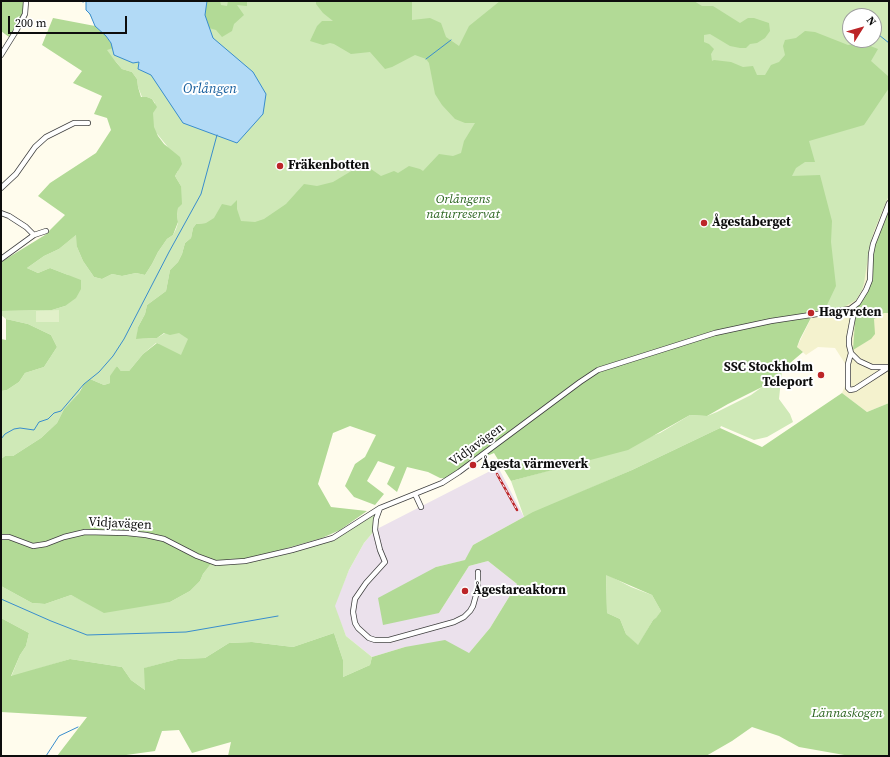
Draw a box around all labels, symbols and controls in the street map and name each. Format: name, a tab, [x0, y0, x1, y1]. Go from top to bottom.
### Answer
scale bar	[10, 8, 129, 34]
north arrow	[842, 8, 882, 48]
text: N	[863, 13, 880, 29]
text: 200 m	[15, 15, 47, 31]
water label: Orlången	[183, 81, 237, 97]
place label: Fräkenbotten	[288, 158, 369, 174]
marker: Fräkenbotten	[275, 161, 285, 171]
park label: Orlångens naturreservat	[426, 192, 500, 223]
place label: Ågestaberget	[712, 215, 791, 231]
marker: Ågestaberget	[699, 218, 709, 228]
place label: Hagvreten	[819, 305, 882, 321]
marker: Hagvreten	[806, 308, 816, 318]
place label: SSC Stockholm Teleport	[724, 360, 813, 391]
marker: SSC Stockholm Teleport	[816, 370, 826, 380]
street label: Vidjavägen	[447, 420, 507, 470]
place label: Ågesta värmeverk	[481, 457, 588, 473]
marker: Ågesta värmeverk	[468, 460, 478, 470]
street label: Vidjavägen	[88, 515, 152, 533]
place label: Ågestareaktorn	[473, 583, 566, 599]
marker: Ågestareaktorn	[460, 586, 470, 596]
park label: Lännaskogen	[811, 706, 883, 722]

